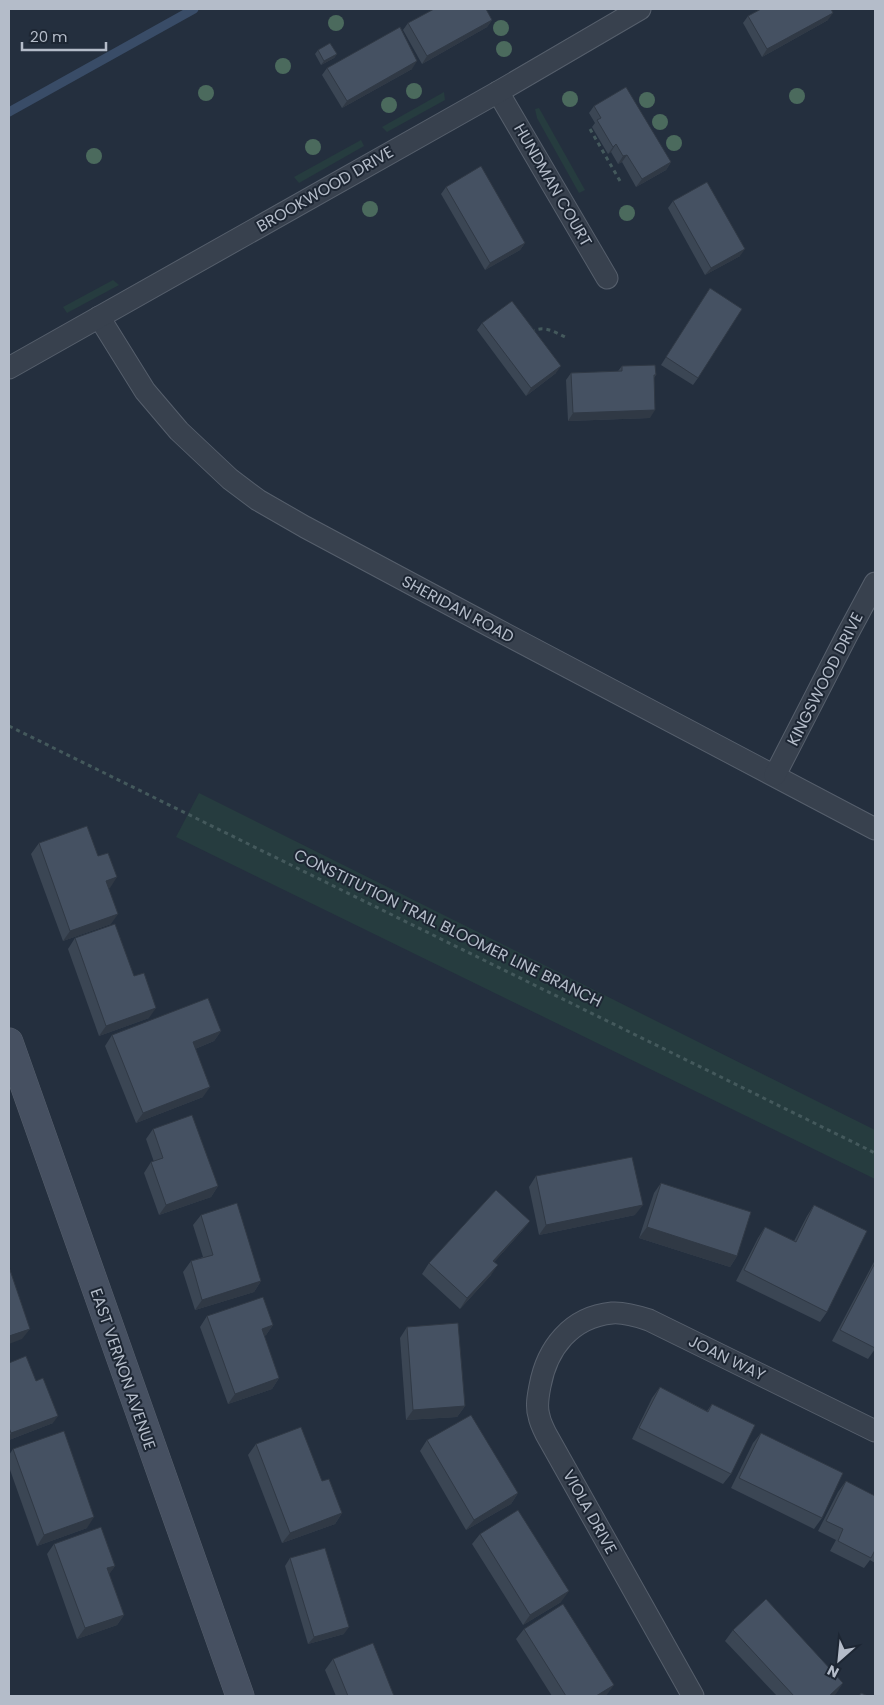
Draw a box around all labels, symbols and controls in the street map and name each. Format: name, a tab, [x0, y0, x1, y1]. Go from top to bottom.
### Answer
scale bar	[22, 20, 106, 52]
text: 20 m	[30, 26, 68, 47]
street label: HUNDMAN COURT	[508, 119, 598, 251]
street label: BROOKWOOD DRIVE	[252, 140, 398, 238]
street label: SHERIDAN ROAD	[398, 570, 518, 648]
street label: KINGSWOOD DRIVE	[781, 608, 869, 750]
street label: CONSTITUTION TRAIL BLOOMER LINE BRANCH	[290, 843, 606, 1013]
street label: EAST VERNON AVENUE	[85, 1285, 161, 1453]
street label: JOAN WAY	[685, 1329, 770, 1387]
street label: VIOLA DRIVE	[557, 1466, 623, 1558]
north arrow	[814, 1635, 864, 1685]
text: N	[824, 1660, 842, 1683]

